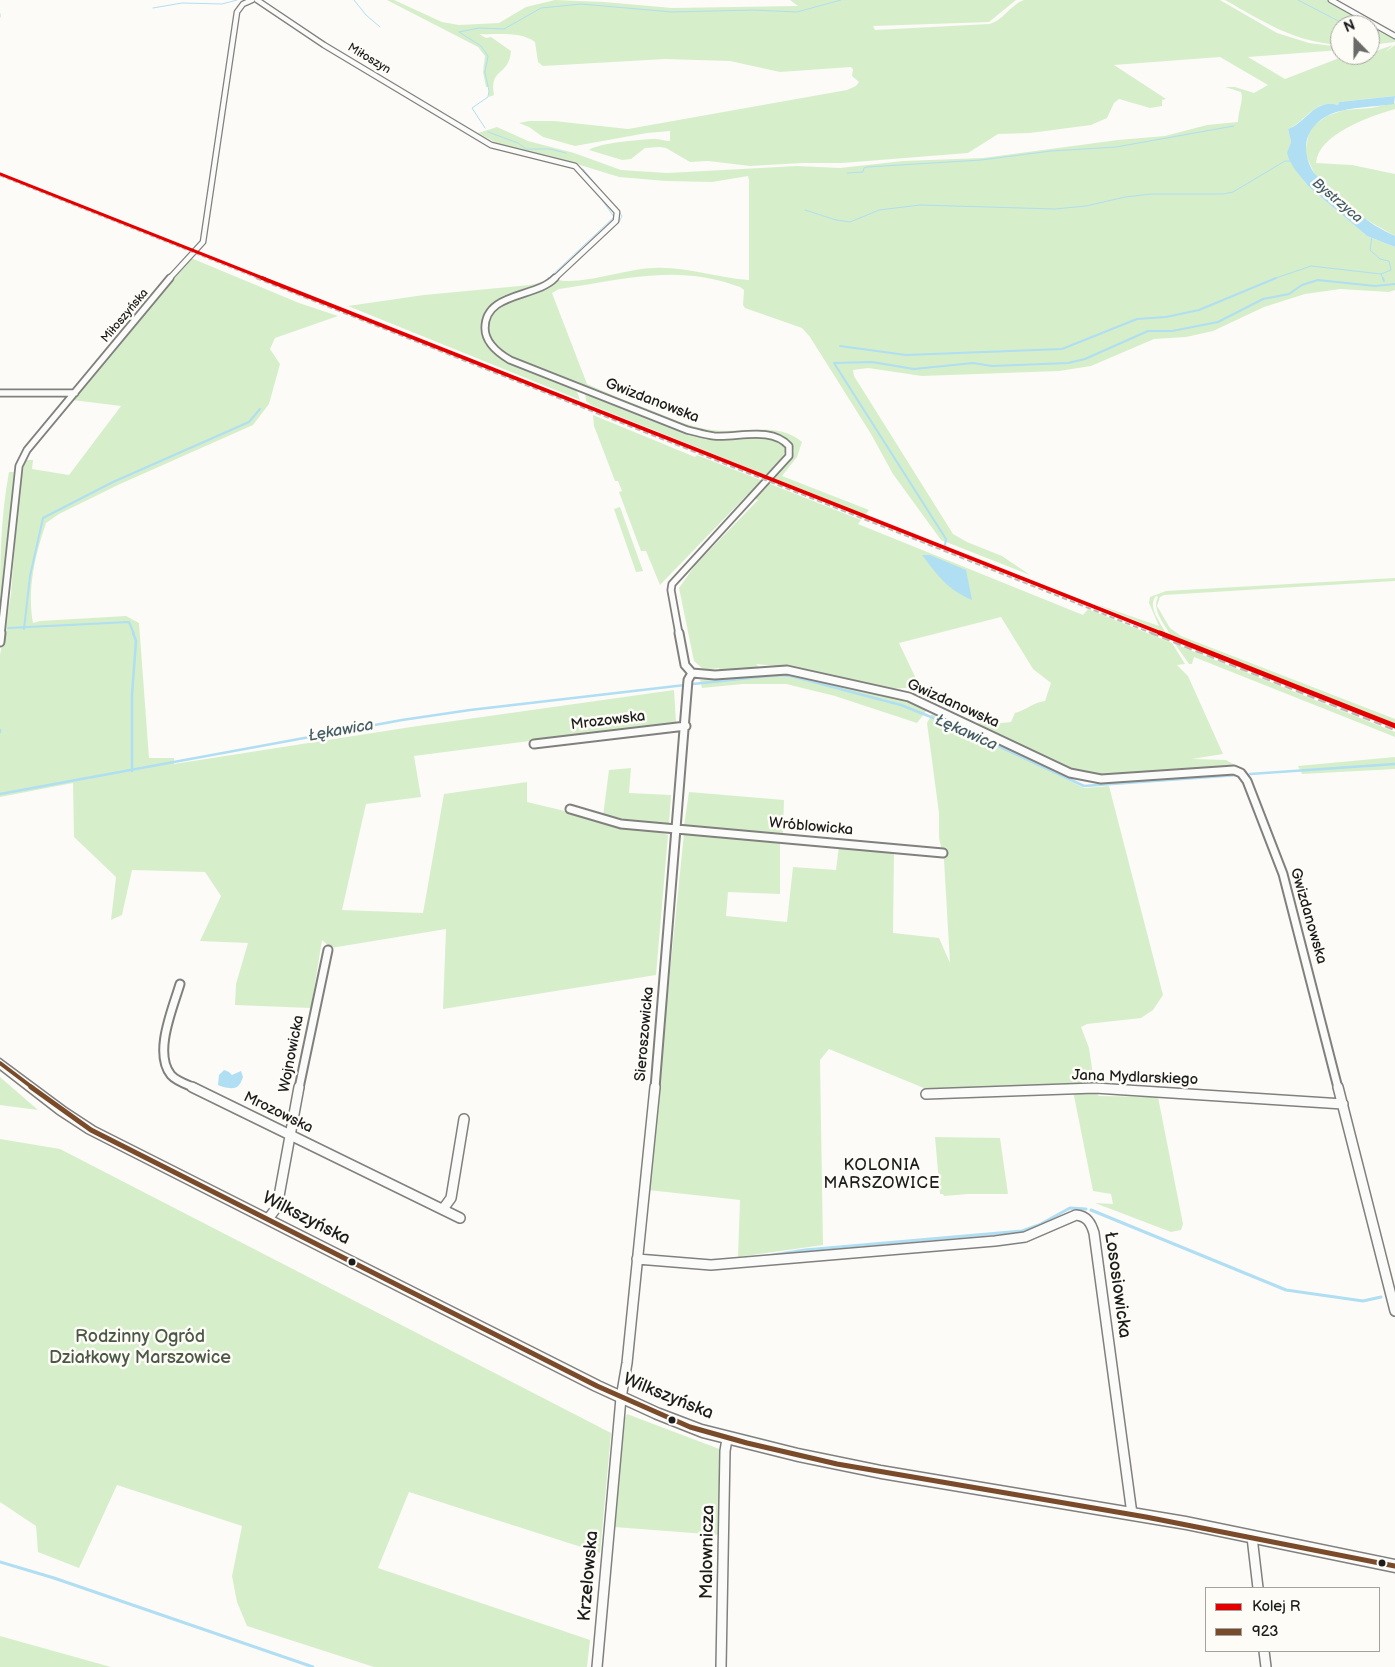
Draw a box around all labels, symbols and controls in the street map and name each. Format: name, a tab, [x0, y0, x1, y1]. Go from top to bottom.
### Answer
north arrow	[1330, 15, 1380, 65]
text: N	[1342, 17, 1358, 36]
street label: Miłoszyn	[345, 41, 393, 77]
water label: Bystrzyca	[1308, 175, 1366, 227]
street label: Miłoszyńska	[98, 286, 152, 346]
street label: Gwizdanowska	[603, 375, 701, 427]
street label: Gwizdanowska	[904, 676, 1002, 732]
street label: Mrozowska	[570, 707, 646, 735]
water label: Łękawica	[932, 711, 1000, 755]
water label: Łękawica	[307, 716, 375, 746]
street label: Wróblowicka	[768, 814, 854, 840]
street label: Gwizdanowska	[1286, 866, 1330, 966]
street label: Sieroszowicka	[632, 986, 658, 1082]
street label: Wojnowicka	[276, 1014, 308, 1094]
street label: Jana Mydlarskiego	[1071, 1067, 1199, 1089]
street label: Mrozowska	[240, 1088, 316, 1138]
district label: KOLONIA MARSZOWICE	[822, 1156, 942, 1194]
street label: Wilkszyńska	[258, 1188, 354, 1250]
street label: Łososiowicka	[1099, 1230, 1135, 1340]
unlabelled marker	[347, 1257, 357, 1267]
park label: Rodzinny Ogród Działkowy Marszowice	[49, 1326, 231, 1368]
street label: Wilkszyńska	[620, 1369, 716, 1425]
unlabelled marker	[667, 1415, 677, 1425]
street label: Malownicza	[696, 1505, 720, 1599]
street label: Krzelowska	[574, 1530, 604, 1622]
unlabelled marker	[1377, 1558, 1387, 1568]
legend	[1205, 1587, 1380, 1652]
text: Kolej R	[1252, 1597, 1300, 1616]
text: 923	[1252, 1622, 1278, 1641]

